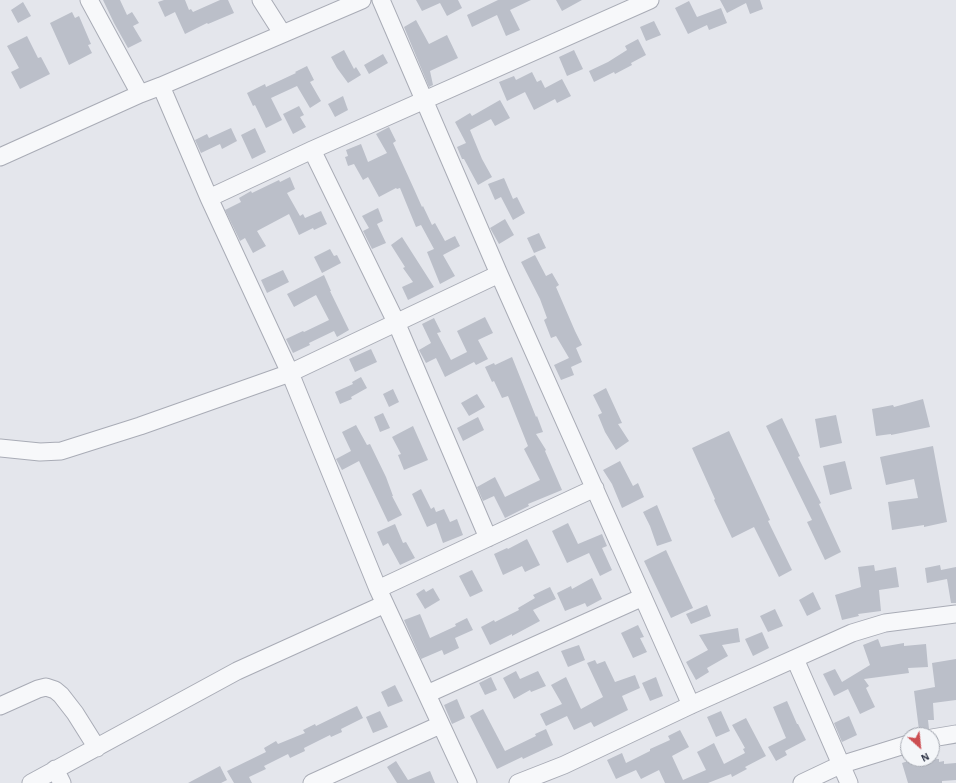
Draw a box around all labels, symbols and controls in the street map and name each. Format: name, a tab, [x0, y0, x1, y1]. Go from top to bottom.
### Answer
north arrow	[900, 727, 940, 767]
text: N	[919, 751, 931, 764]

